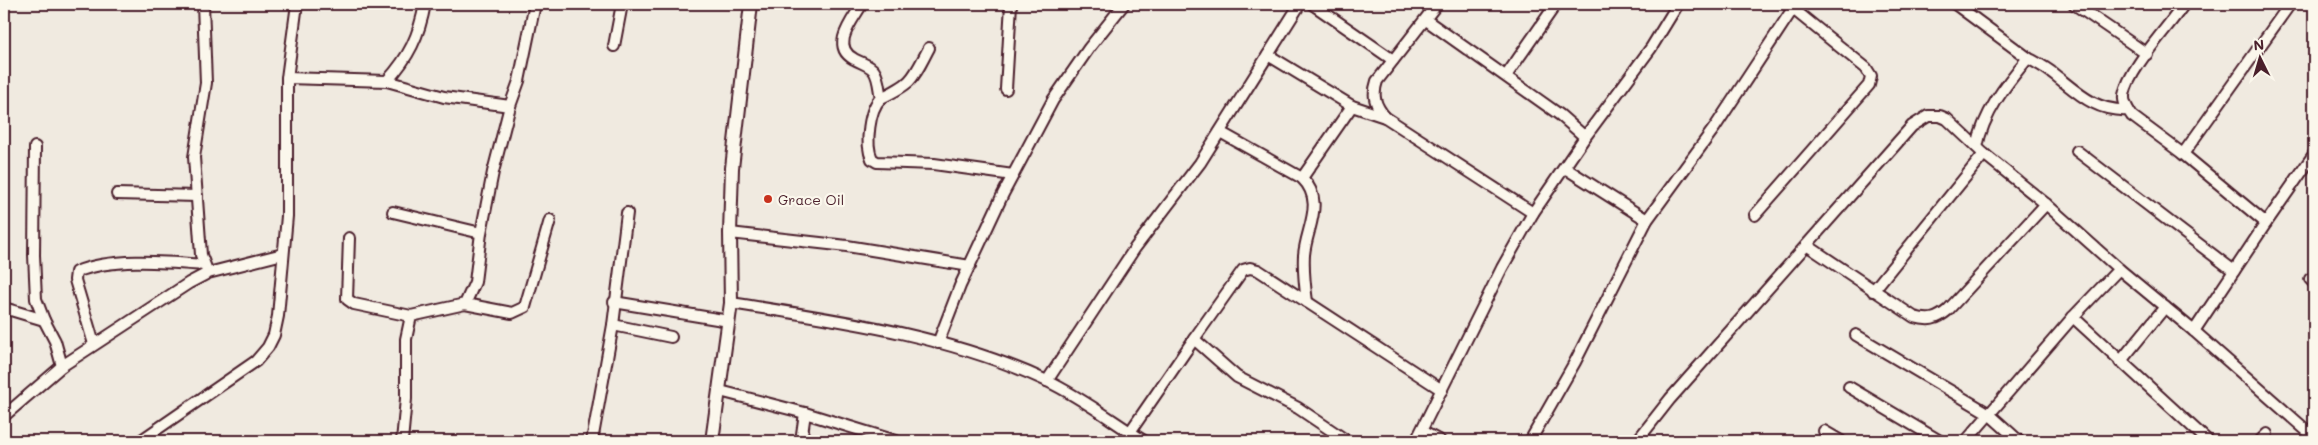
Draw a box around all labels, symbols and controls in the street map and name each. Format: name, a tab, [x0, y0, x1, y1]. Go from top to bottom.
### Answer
north arrow	[2236, 32, 2286, 82]
text: N	[2253, 35, 2265, 54]
place label: Grace Oil	[778, 190, 844, 209]
marker: Grace Oil	[762, 193, 774, 205]

